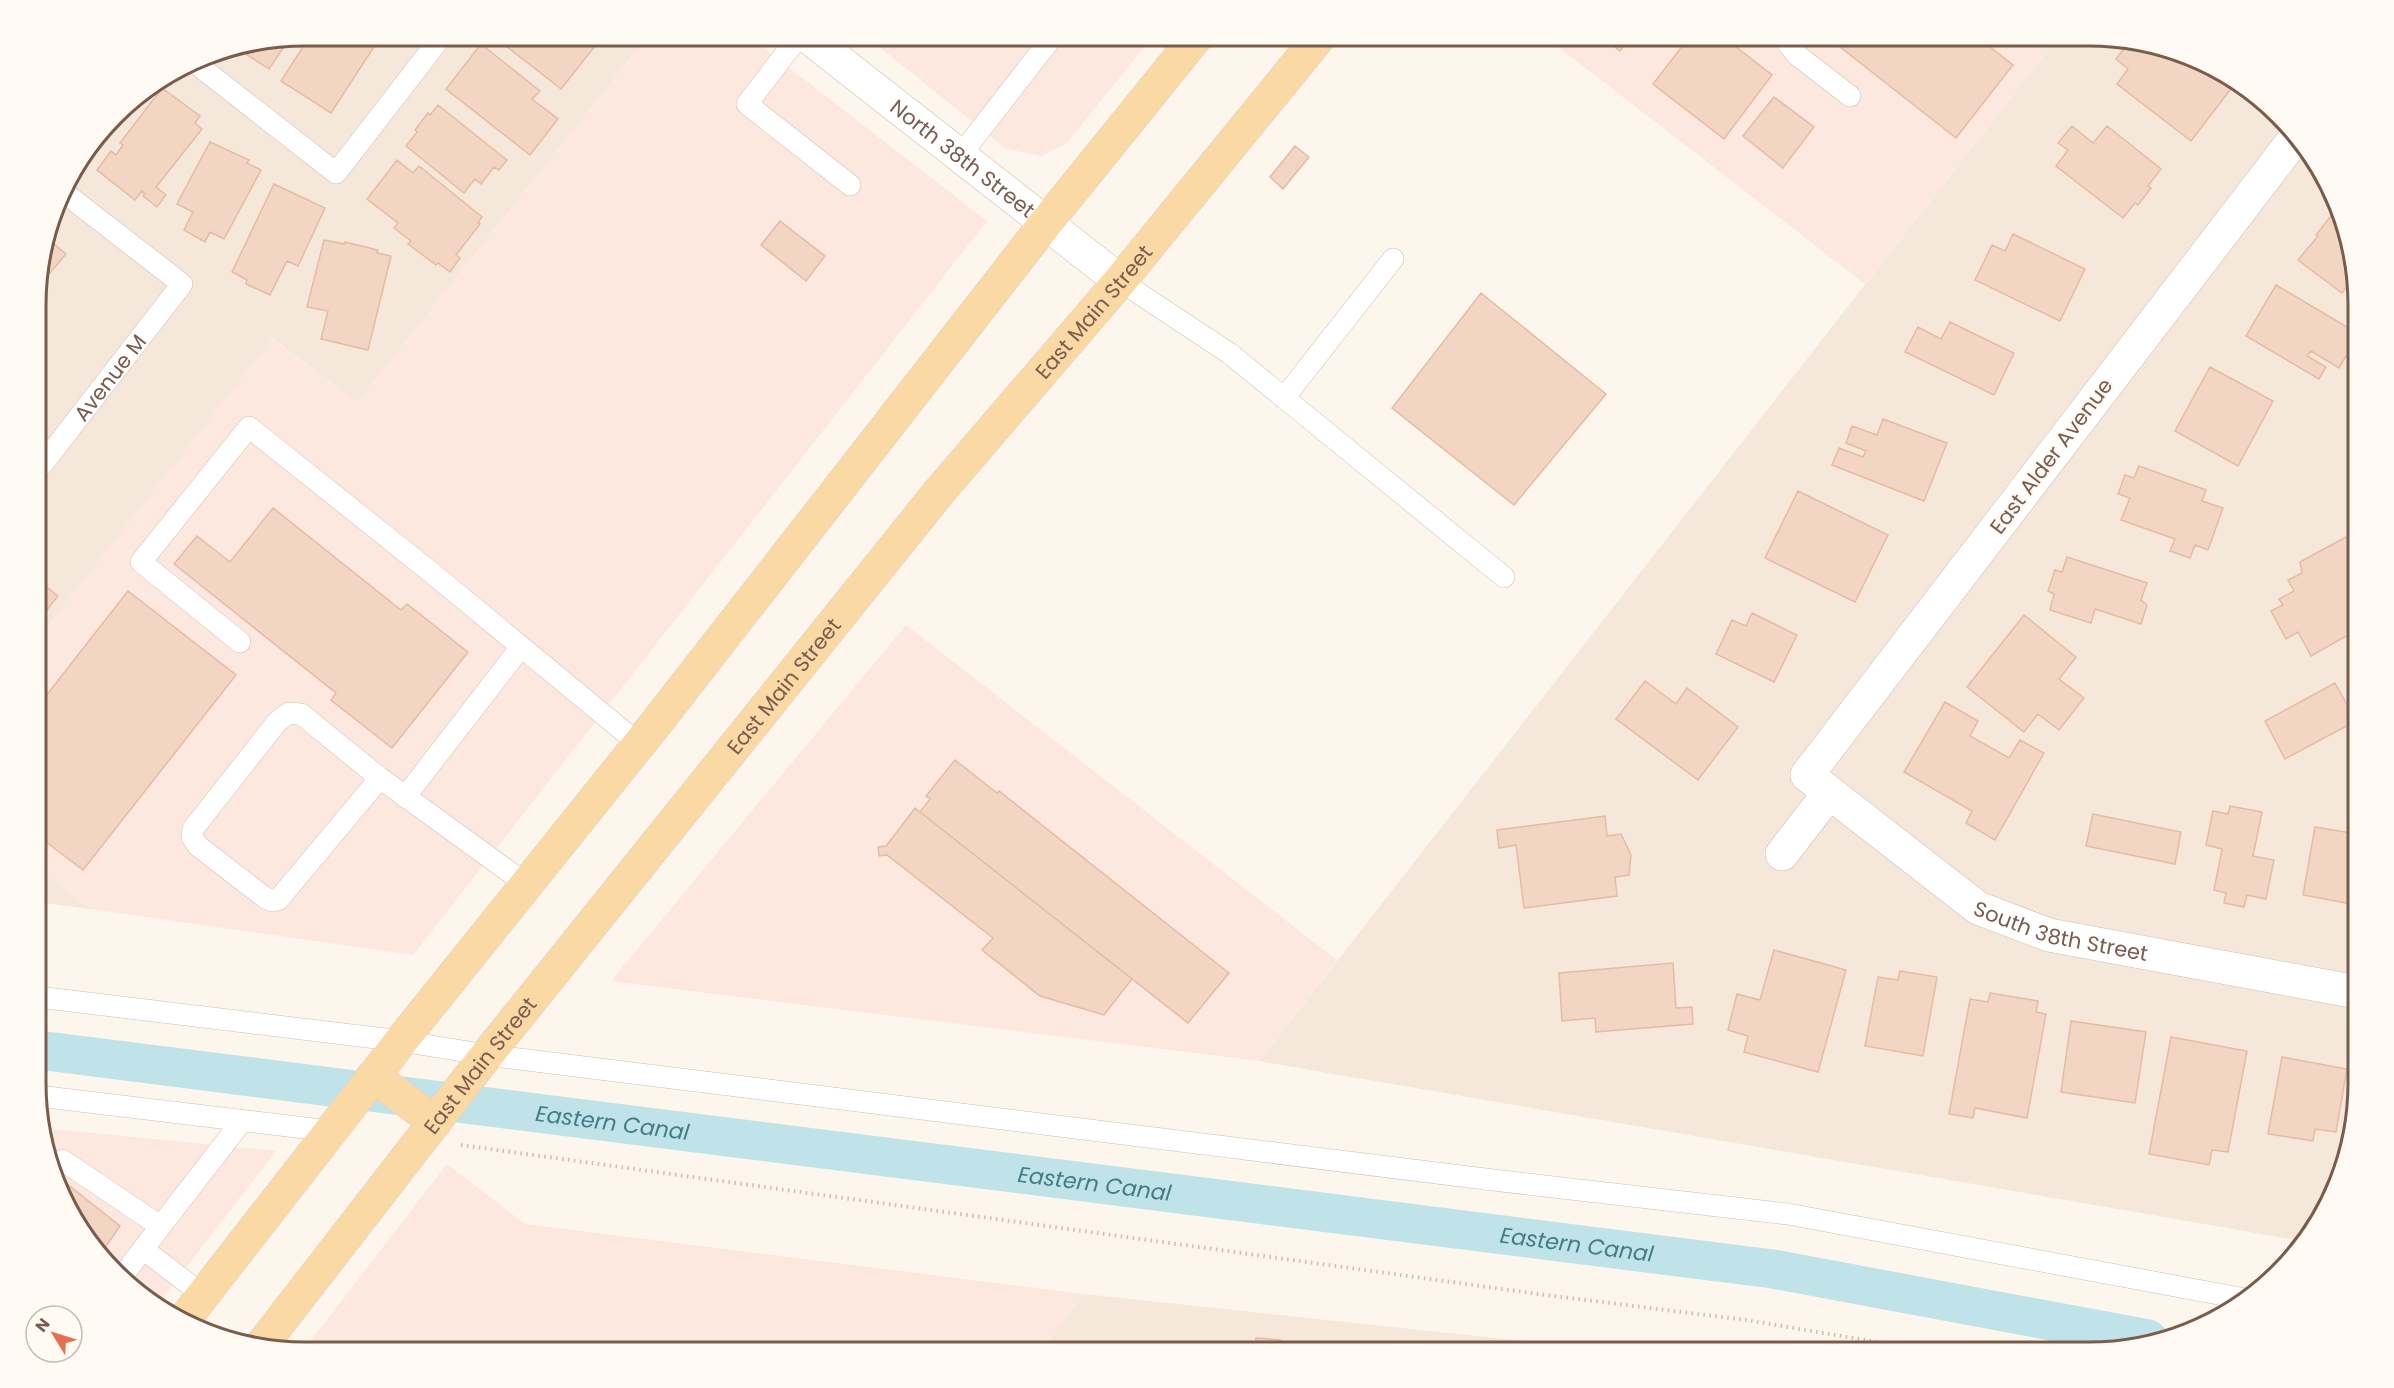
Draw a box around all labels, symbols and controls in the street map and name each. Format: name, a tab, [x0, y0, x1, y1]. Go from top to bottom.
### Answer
street label: North 38th Street	[884, 92, 1041, 224]
street label: East Main Street	[1028, 238, 1159, 385]
street label: Avenue M	[67, 328, 152, 427]
street label: East Alder Avenue	[1983, 372, 2119, 540]
street label: East Main Street	[720, 611, 847, 760]
street label: South 38th Street	[1970, 893, 2150, 968]
street label: East Main Street	[416, 990, 543, 1140]
water label: Eastern Canal	[534, 1097, 692, 1148]
water label: Eastern Canal	[1016, 1158, 1174, 1208]
water label: Eastern Canal	[1498, 1219, 1656, 1269]
north arrow	[24, 1304, 84, 1364]
text: N	[30, 1313, 55, 1337]

